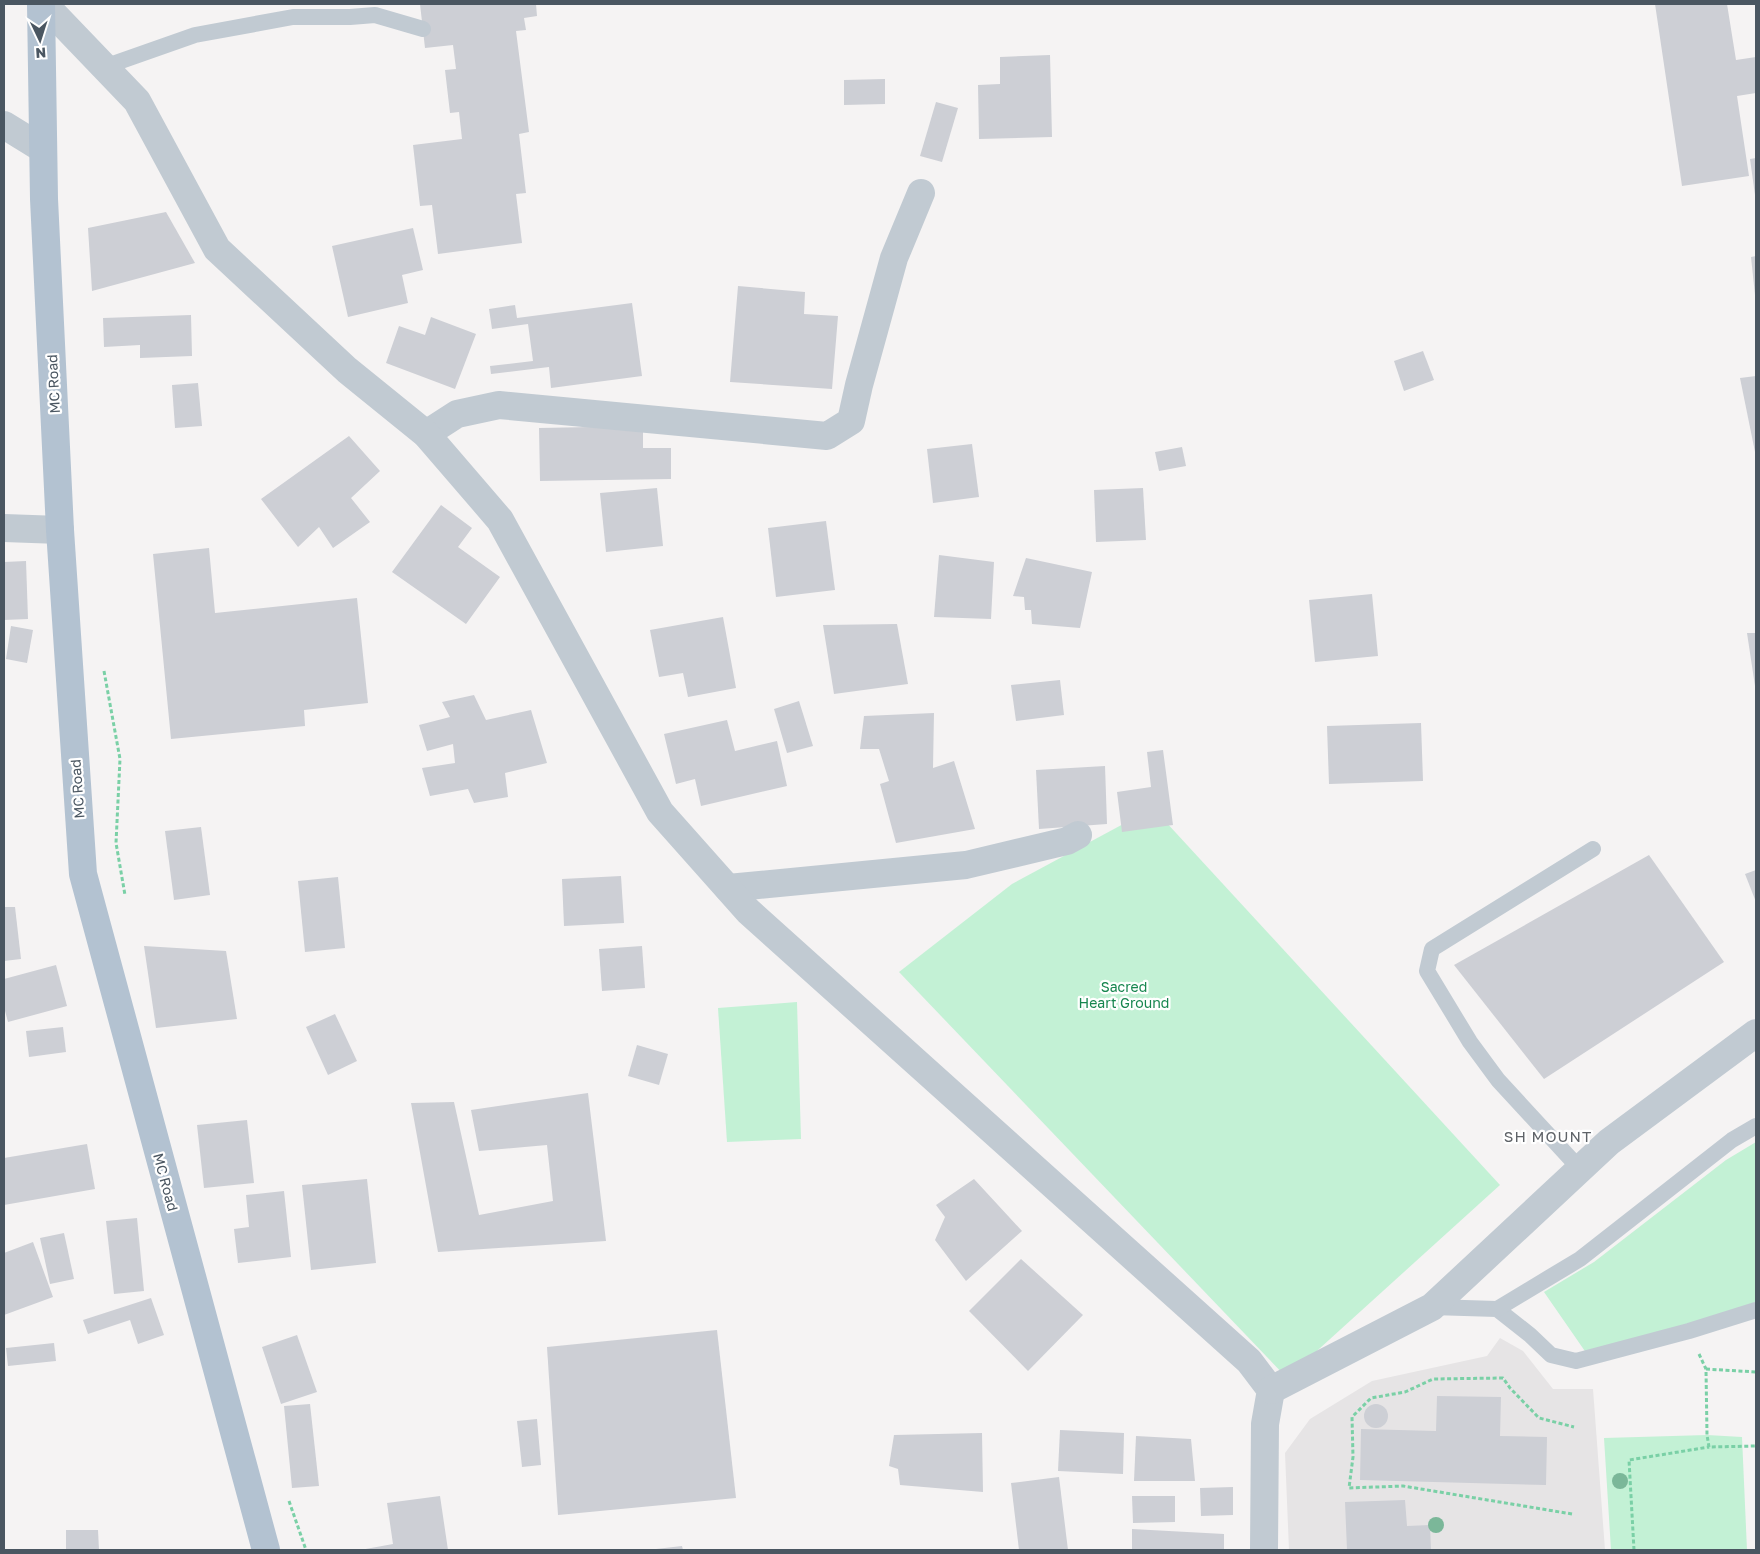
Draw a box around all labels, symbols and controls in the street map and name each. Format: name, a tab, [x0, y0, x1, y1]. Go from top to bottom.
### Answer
north arrow	[15, 15, 65, 65]
text: N	[35, 45, 47, 62]
street label: MC Road	[43, 354, 63, 414]
street label: MC Road	[66, 759, 88, 819]
park label: Sacred Heart Ground	[1079, 978, 1169, 1011]
district label: SH MOUNT	[1504, 1127, 1592, 1145]
street label: MC Road	[150, 1151, 182, 1213]

